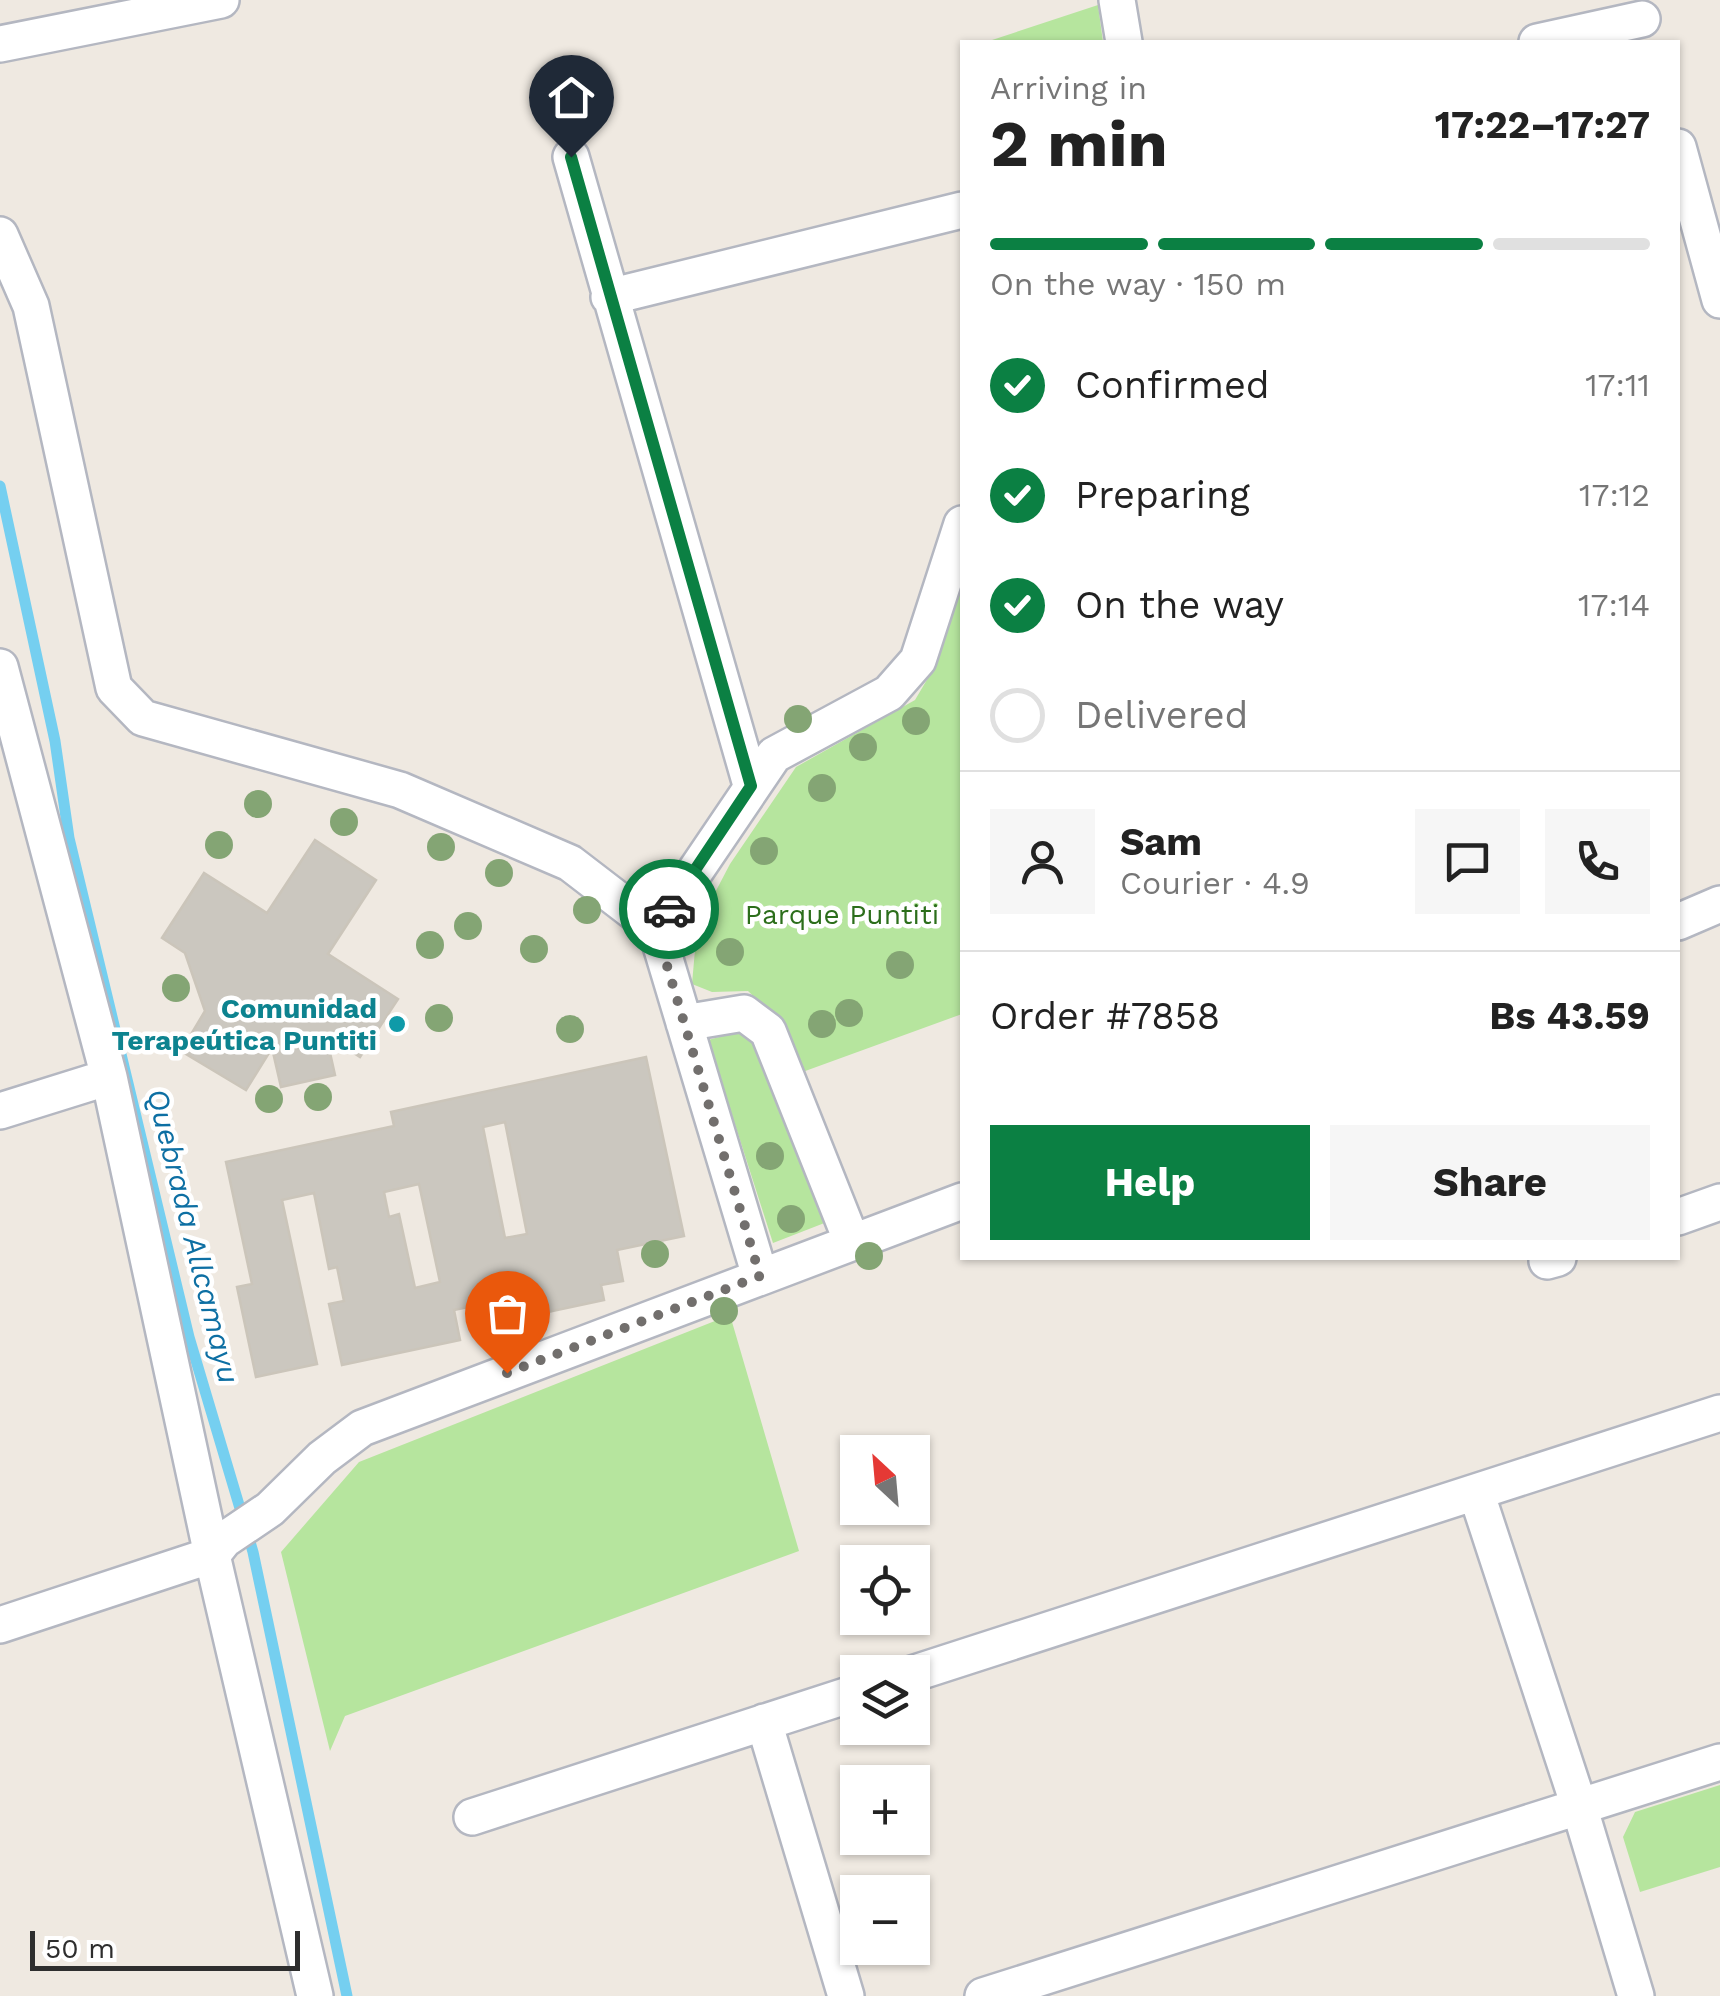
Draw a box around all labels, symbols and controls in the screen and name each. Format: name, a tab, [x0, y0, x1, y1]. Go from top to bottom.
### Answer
pin	[529, 55, 614, 158]
text: Arriving in	[990, 69, 1147, 107]
icon: home	[544, 70, 599, 125]
text: 17:22–17:27	[1435, 103, 1650, 147]
text: 2 min	[990, 106, 1168, 182]
text: On the way · 150 m	[990, 265, 1286, 303]
icon: check	[990, 358, 1045, 413]
text: Confirmed	[1075, 363, 1270, 407]
text: 17:11	[1585, 366, 1650, 404]
icon: check	[990, 468, 1045, 523]
text: Preparing	[1075, 473, 1250, 517]
text: 17:12	[1579, 476, 1650, 514]
icon: check	[990, 578, 1045, 633]
text: On the way	[1075, 583, 1284, 627]
text: 17:14	[1578, 586, 1650, 624]
text: Delivered	[1075, 693, 1248, 737]
button: person	[990, 809, 1095, 914]
button: chat	[1415, 809, 1520, 914]
button: phone	[1545, 809, 1650, 914]
text: Sam	[1120, 820, 1202, 864]
courier	[619, 859, 719, 959]
text: Courier · 4.9	[1120, 864, 1310, 902]
icon: car	[642, 882, 697, 937]
park label: Parque Puntiti	[745, 898, 939, 931]
place label: Comunidad Terapeútica Puntiti	[112, 992, 377, 1057]
text: Order #7858	[990, 994, 1220, 1038]
text: Bs 43.59	[1489, 994, 1650, 1038]
marker: Comunidad Terapeútica Puntiti	[386, 1013, 408, 1035]
water label: Quebrada Allcamayu	[140, 1085, 247, 1387]
button: Help	[990, 1125, 1310, 1240]
button: Share	[1330, 1125, 1650, 1240]
pin	[465, 1271, 550, 1374]
icon: bag	[480, 1286, 535, 1341]
north arrow	[840, 1435, 930, 1525]
map controls	[840, 1435, 930, 1965]
button: locate	[840, 1545, 930, 1635]
button: layers	[840, 1655, 930, 1745]
button: +	[840, 1765, 930, 1855]
button: −	[840, 1875, 930, 1965]
scale bar	[30, 1926, 300, 1970]
text: 50 m	[45, 1932, 115, 1965]

